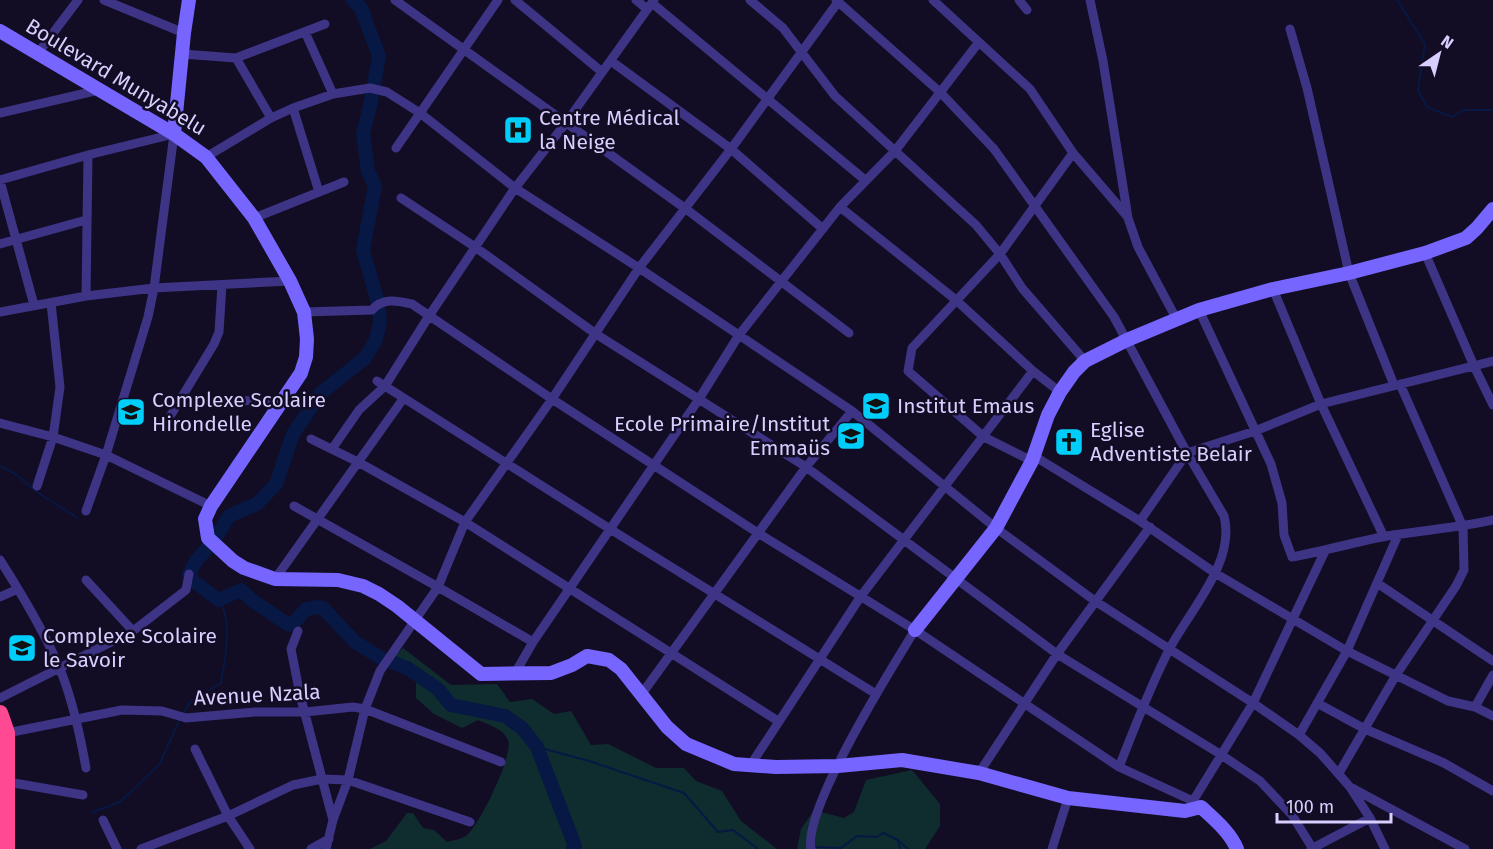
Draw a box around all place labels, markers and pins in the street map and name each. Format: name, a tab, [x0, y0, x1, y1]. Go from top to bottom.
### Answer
place label: Centre Médical la Neige	[539, 105, 680, 155]
hospital icon: Centre Médical la Neige	[502, 114, 534, 146]
place label: Complexe Scolaire Hirondelle	[152, 387, 326, 437]
school or university icon: Institut Emaus	[860, 390, 892, 422]
place label: Institut Emaus	[897, 393, 1034, 419]
school or university icon: Complexe Scolaire Hirondelle	[115, 396, 147, 428]
place label: Ecole Primaire/Institut Emmaüs	[614, 411, 830, 461]
place label: Eglise Adventiste Belair	[1090, 417, 1252, 467]
school or university icon: Ecole Primaire/Institut Emmaüs	[835, 420, 867, 452]
church icon: Eglise Adventiste Belair	[1053, 426, 1085, 458]
place label: Complexe Scolaire le Savoir	[43, 623, 217, 673]
school or university icon: Complexe Scolaire le Savoir	[6, 632, 38, 664]

